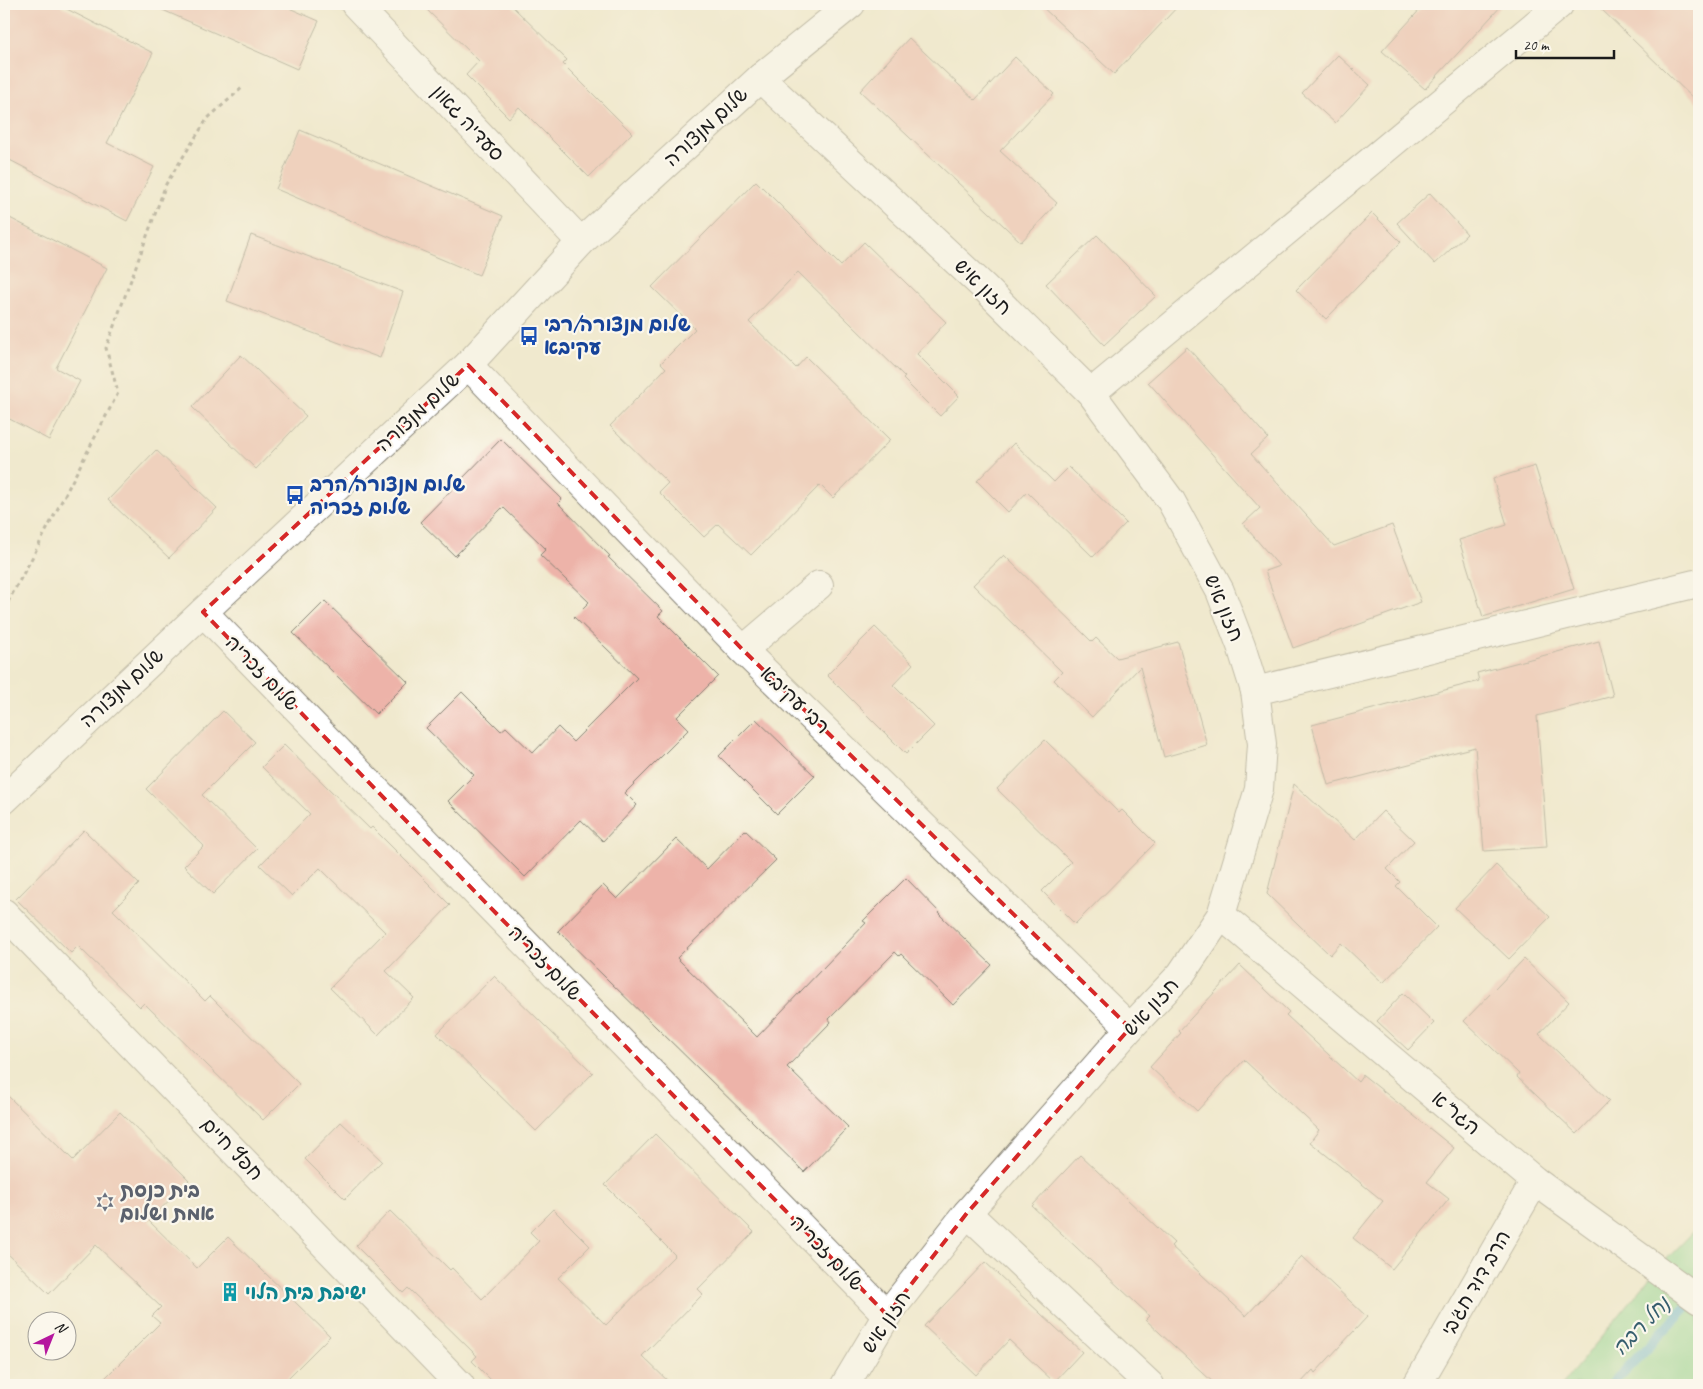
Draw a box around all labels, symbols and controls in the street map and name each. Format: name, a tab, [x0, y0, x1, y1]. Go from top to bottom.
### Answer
scale bar	[1516, 28, 1613, 60]
text: 20 m	[1523, 36, 1550, 55]
street label: סעדיה גאון	[426, 80, 510, 166]
street label: שלום מנצורה	[659, 82, 753, 172]
street label: חזון איש	[949, 254, 1017, 320]
place label: שלום מנצורה/רבי עקיבא	[544, 312, 691, 360]
bus stop icon: שלום מנצורה/רבי עקיבא	[518, 325, 540, 347]
street label: שלום מנצורה	[371, 367, 465, 457]
place label: שלום מנצורה/הרב שלום זכריה	[309, 472, 465, 520]
bus stop icon: שלום מנצורה/הרב שלום זכריה	[284, 484, 306, 506]
street label: חזון איש	[1199, 571, 1249, 645]
street label: שלום זכריה	[220, 630, 304, 716]
street label: שלום מנצורה	[75, 643, 169, 733]
street label: רבי עקיבא	[755, 661, 835, 739]
street label: שלום זכריה	[503, 920, 587, 1006]
street label: חזון איש	[1118, 973, 1184, 1041]
street label: הגר"א	[1427, 1086, 1485, 1140]
street label: חפץ חיים	[196, 1112, 268, 1186]
place label: בית כנסת אמת ושלום	[120, 1178, 214, 1226]
synagogue icon: בית כנסת אמת ושלום	[94, 1191, 116, 1213]
street label: שלום זכריה	[785, 1210, 869, 1296]
street label: הרב דוד חג'בי	[1436, 1226, 1516, 1340]
place label: ישיבת בית הלוי	[245, 1280, 367, 1305]
building icon: ישיבת בית הלוי	[219, 1281, 241, 1303]
street label: חזון איש	[856, 1286, 916, 1358]
water label: נחל רבה	[1607, 1290, 1677, 1361]
north arrow	[28, 1312, 78, 1362]
text: N	[52, 1318, 71, 1338]

